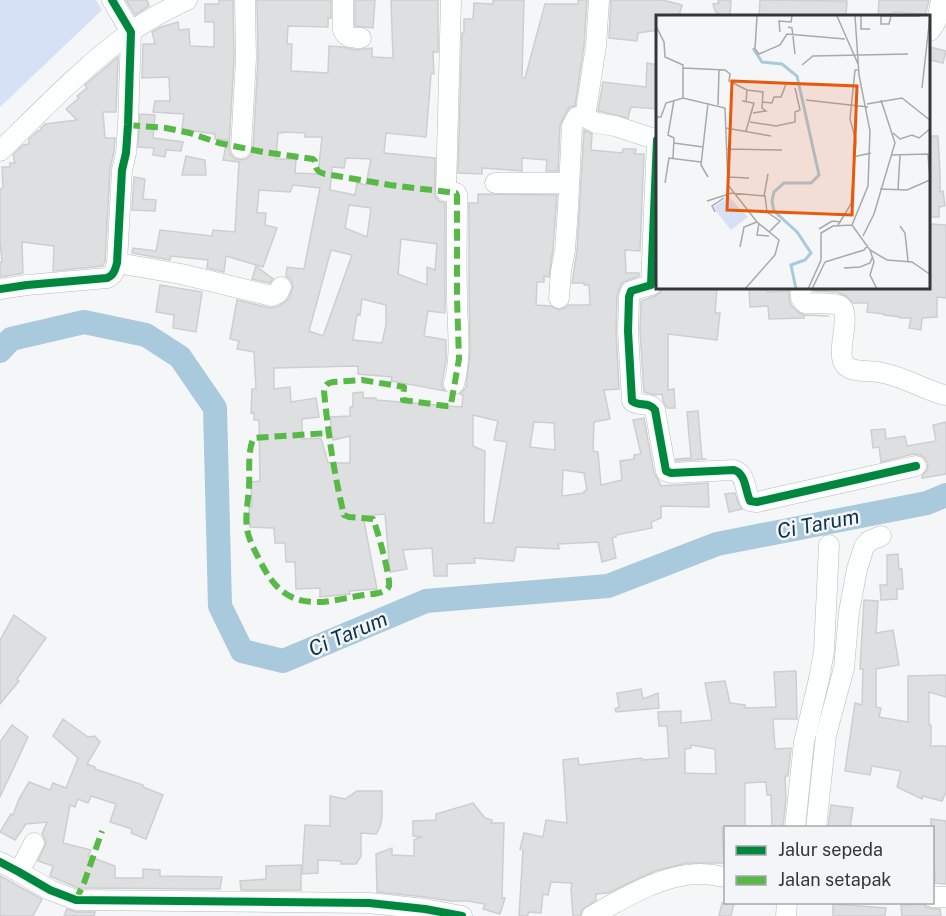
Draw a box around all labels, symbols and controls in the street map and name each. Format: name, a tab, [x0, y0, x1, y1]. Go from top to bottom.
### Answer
inset map	[656, 15, 931, 290]
water label: Ci Tarum	[775, 503, 861, 544]
water label: Ci Tarum	[305, 606, 391, 661]
legend	[724, 826, 934, 904]
text: Jalur sepeda	[778, 839, 883, 860]
text: Jalan setapak	[778, 869, 891, 890]

